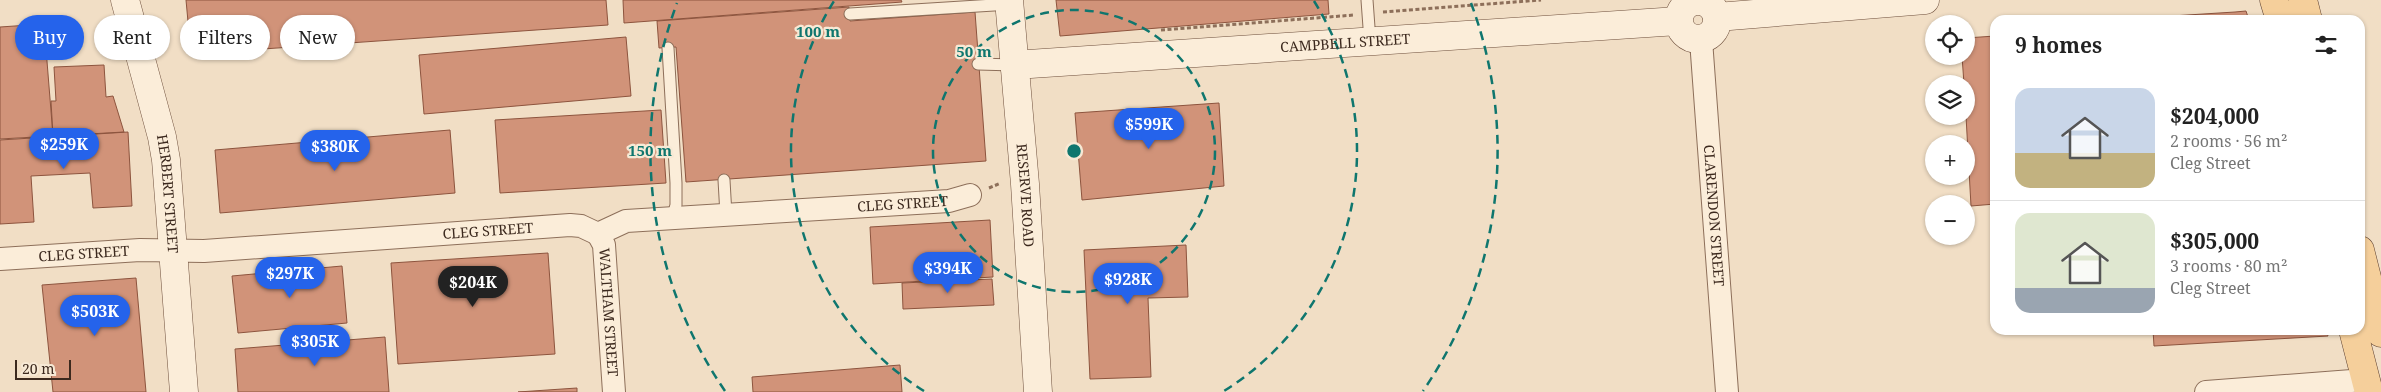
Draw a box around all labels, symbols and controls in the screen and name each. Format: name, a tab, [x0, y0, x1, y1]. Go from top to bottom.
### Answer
chip: Buy	[15, 15, 84, 60]
chip: Rent	[94, 15, 170, 60]
chip: Filters	[180, 15, 270, 60]
chip: New	[280, 15, 355, 60]
map controls	[1925, 15, 1975, 245]
button: locate	[1925, 15, 1975, 65]
text: 100 m	[796, 21, 840, 41]
street label: CAMPBELL STREET	[1280, 29, 1411, 56]
text: 9 homes	[2015, 31, 2102, 59]
icon: filters	[2312, 31, 2340, 59]
text: 50 m	[956, 41, 992, 61]
button: layers	[1925, 75, 1975, 125]
text: $204,000	[2170, 102, 2259, 130]
pin: $599K	[1114, 108, 1184, 150]
icon: home	[2055, 108, 2115, 168]
text: $599K	[1125, 113, 1173, 135]
pin: $259K	[29, 128, 99, 170]
pin: $380K	[300, 130, 370, 172]
text: 2 rooms · 56 m²	[2170, 130, 2287, 152]
text: $259K	[40, 133, 88, 155]
street label: HERBERT STREET	[153, 133, 183, 254]
text: $380K	[311, 135, 359, 157]
button: +	[1925, 135, 1975, 185]
text: 150 m	[628, 140, 672, 160]
centre of rings	[1065, 142, 1083, 160]
street label: RESERVE ROAD	[1013, 143, 1039, 248]
street label: CLARENDON STREET	[1700, 144, 1729, 287]
text: Cleg Street	[2170, 152, 2251, 174]
street label: CLEG STREET	[857, 191, 949, 216]
button: −	[1925, 195, 1975, 245]
street label: CLEG STREET	[442, 218, 534, 243]
text: $305,000	[2170, 227, 2259, 255]
icon: home	[2055, 233, 2115, 293]
street label: CLEG STREET	[38, 241, 130, 266]
street label: WALTHAM STREET	[595, 247, 623, 378]
pin: $394K	[913, 252, 983, 294]
text: 3 rooms · 80 m²	[2170, 255, 2287, 277]
pin: $297K	[255, 256, 325, 299]
text: $394K	[924, 257, 972, 279]
text: $297K	[266, 262, 314, 284]
pin: $928K	[1093, 262, 1163, 305]
pin: $204K	[438, 266, 508, 308]
text: $928K	[1104, 268, 1152, 290]
text: $204K	[449, 271, 497, 293]
text: Cleg Street	[2170, 277, 2251, 299]
pin: $503K	[60, 294, 130, 337]
text: $503K	[71, 300, 119, 322]
pin: $305K	[280, 324, 350, 367]
text: $305K	[291, 330, 339, 352]
scale bar	[15, 357, 71, 380]
text: 20 m	[22, 359, 55, 378]

